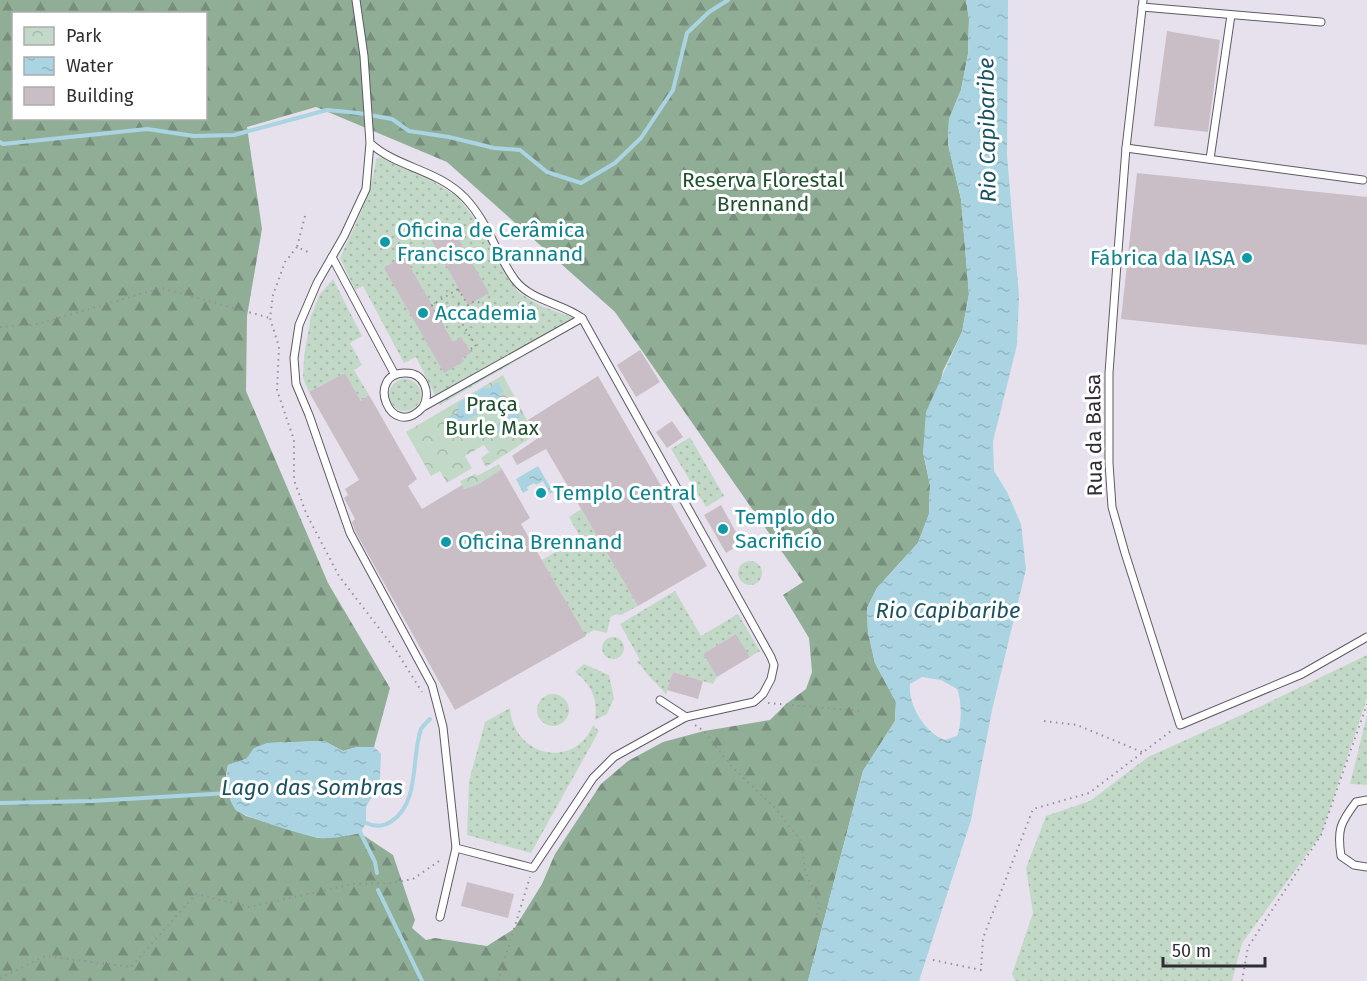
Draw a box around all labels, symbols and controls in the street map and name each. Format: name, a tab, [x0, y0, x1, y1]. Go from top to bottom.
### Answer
legend	[12, 12, 207, 120]
text: Park	[66, 25, 102, 47]
text: Water	[66, 55, 113, 77]
water label: Rio Capibaribe	[972, 57, 1002, 203]
text: Building	[66, 85, 134, 107]
park label: Reserva Florestal Brennand	[682, 167, 844, 217]
place label: Oficina de Cerâmica Francisco Brannand	[397, 217, 585, 267]
marker: Oficina de Cerâmica Francisco Brannand	[378, 235, 392, 249]
place label: Fábrica da IASA	[1090, 245, 1235, 271]
marker: Fábrica da IASA	[1240, 251, 1254, 265]
place label: Accademia	[435, 300, 537, 326]
marker: Accademia	[416, 306, 430, 320]
street label: Rua da Balsa	[1080, 373, 1108, 497]
park label: Praça Burle Max	[445, 391, 540, 441]
place label: Templo Central	[553, 480, 696, 506]
marker: Templo Central	[534, 486, 548, 500]
place label: Templo do Sacrificío	[735, 504, 835, 554]
marker: Templo do Sacrificío	[716, 522, 730, 536]
place label: Oficina Brennand	[458, 529, 622, 555]
marker: Oficina Brennand	[439, 535, 453, 549]
water label: Rio Capibaribe	[876, 597, 1020, 624]
water label: Lago das Sombras	[221, 774, 403, 801]
scale bar	[1163, 930, 1265, 968]
text: 50 m	[1172, 940, 1211, 962]

